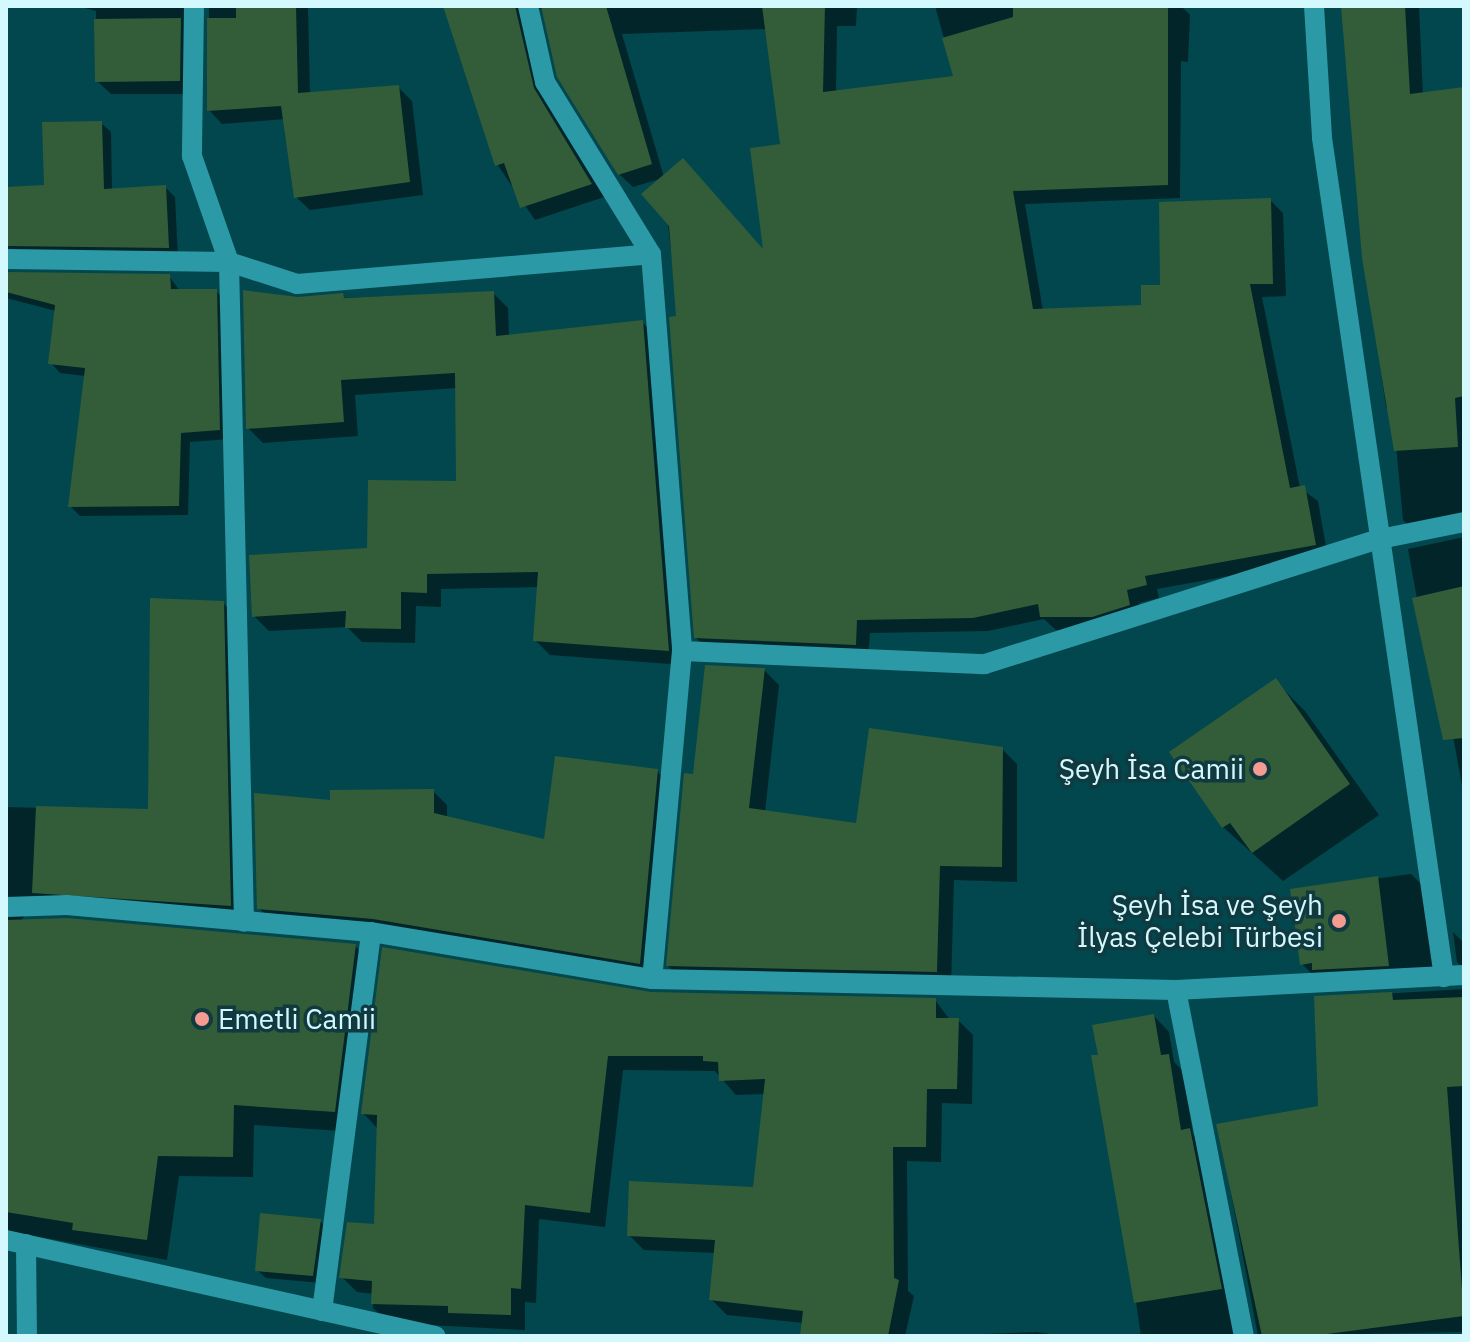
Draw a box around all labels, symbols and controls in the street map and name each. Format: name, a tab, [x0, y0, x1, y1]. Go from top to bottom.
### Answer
place label: Şeyh İsa Camii	[1059, 752, 1244, 786]
marker: Şeyh İsa Camii	[1251, 760, 1269, 778]
place label: Şeyh İsa ve Şeyh İlyas Çelebi Türbesi	[1077, 888, 1323, 954]
marker: Şeyh İsa ve Şeyh İlyas Çelebi Türbesi	[1330, 912, 1348, 930]
place label: Emetli Camii	[218, 1002, 376, 1036]
marker: Emetli Camii	[193, 1010, 211, 1028]

